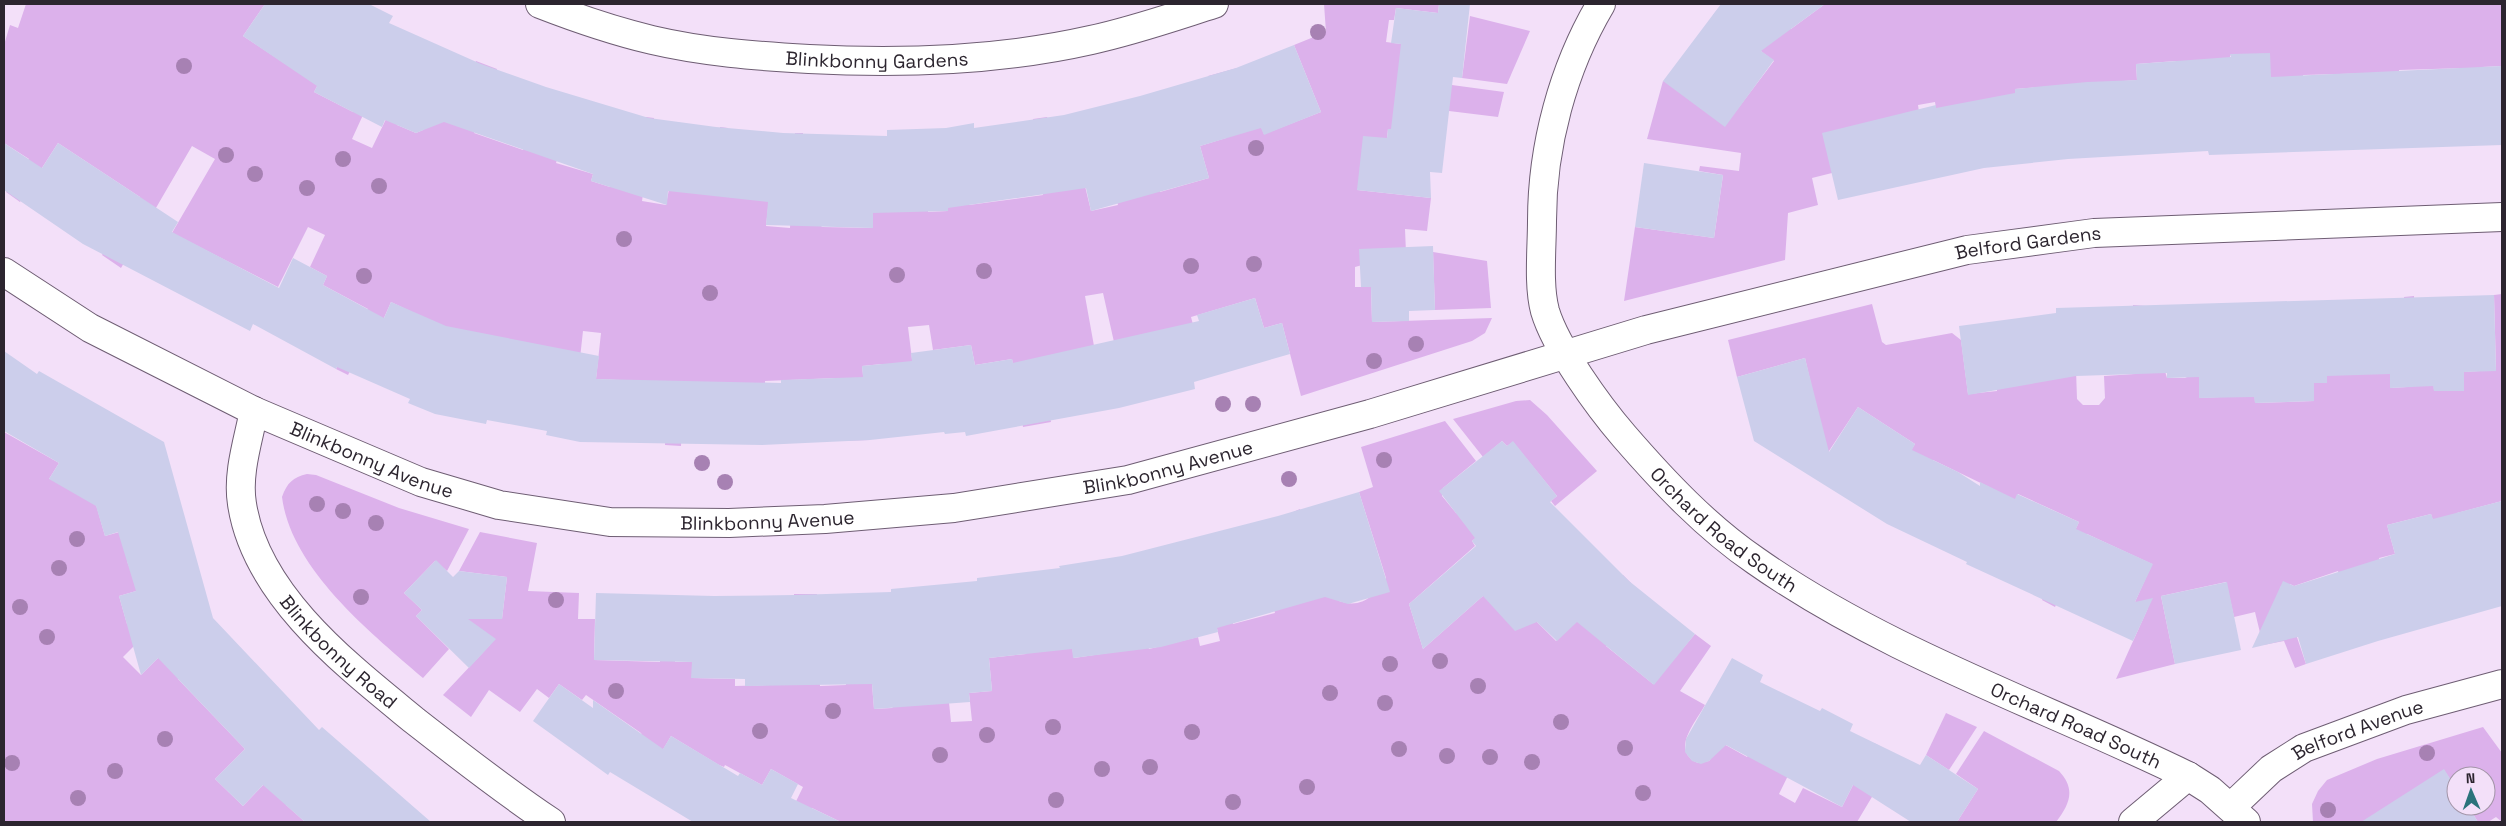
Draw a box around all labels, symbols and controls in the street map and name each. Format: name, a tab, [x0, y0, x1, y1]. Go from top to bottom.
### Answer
street label: Blinkbonny Gardens	[785, 46, 969, 74]
street label: Belford Gardens	[1952, 221, 2102, 266]
street label: Blinkbonny Avenue	[286, 416, 456, 504]
street label: Blinkbonny Avenue	[1081, 435, 1256, 500]
street label: Orchard Road South	[1645, 462, 1802, 598]
street label: Blinkbonny Avenue	[680, 505, 856, 536]
street label: Blinkbonny Road	[274, 590, 402, 715]
street label: Orchard Road South	[1987, 677, 2165, 775]
street label: Belford Avenue	[2287, 694, 2426, 766]
north arrow	[2446, 766, 2496, 816]
text: N	[2466, 769, 2476, 787]

